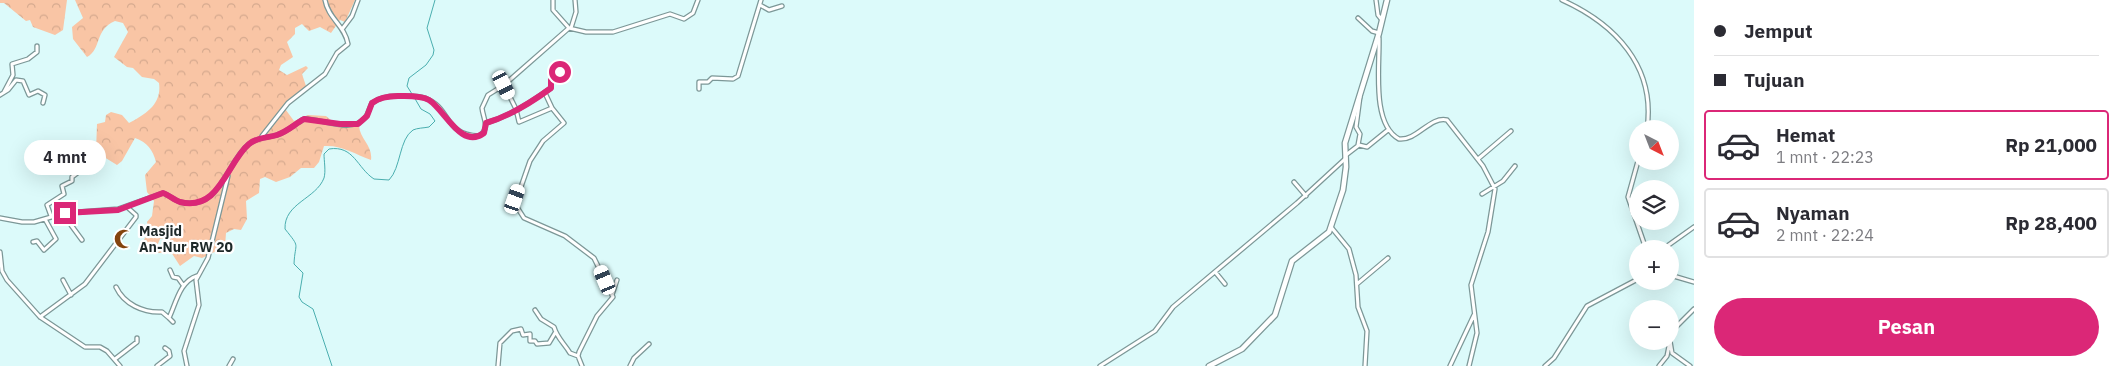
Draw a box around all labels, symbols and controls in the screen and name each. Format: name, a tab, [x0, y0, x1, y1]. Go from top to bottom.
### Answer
text: Jemput	[1744, 19, 1812, 43]
route start	[549, 61, 571, 83]
car	[490, 68, 517, 102]
text: Tujuan	[1744, 68, 1804, 92]
north arrow	[1629, 120, 1679, 170]
map controls	[1629, 120, 1679, 350]
icon: car	[1716, 123, 1761, 168]
text: Hemat	[1776, 123, 1835, 147]
text: Rp 21,000	[2005, 133, 2097, 157]
callout: 4 mnt	[24, 140, 106, 176]
text: 4 mnt	[43, 147, 87, 167]
text: 1 mnt · 22:23	[1776, 147, 1874, 167]
button: layers	[1629, 180, 1679, 230]
car	[503, 182, 526, 216]
icon: car	[1716, 201, 1761, 246]
text: Nyaman	[1776, 201, 1850, 225]
route end	[54, 202, 76, 224]
text: Rp 28,400	[2005, 211, 2097, 235]
place label: Masjid An-Nur RW 20	[139, 222, 233, 256]
text: 2 mnt · 22:24	[1776, 225, 1874, 245]
mosque icon: Masjid An-Nur RW 20	[113, 228, 135, 250]
button: +	[1629, 240, 1679, 290]
car	[592, 263, 617, 297]
button: Pesan	[1714, 298, 2099, 356]
button: −	[1629, 300, 1679, 350]

